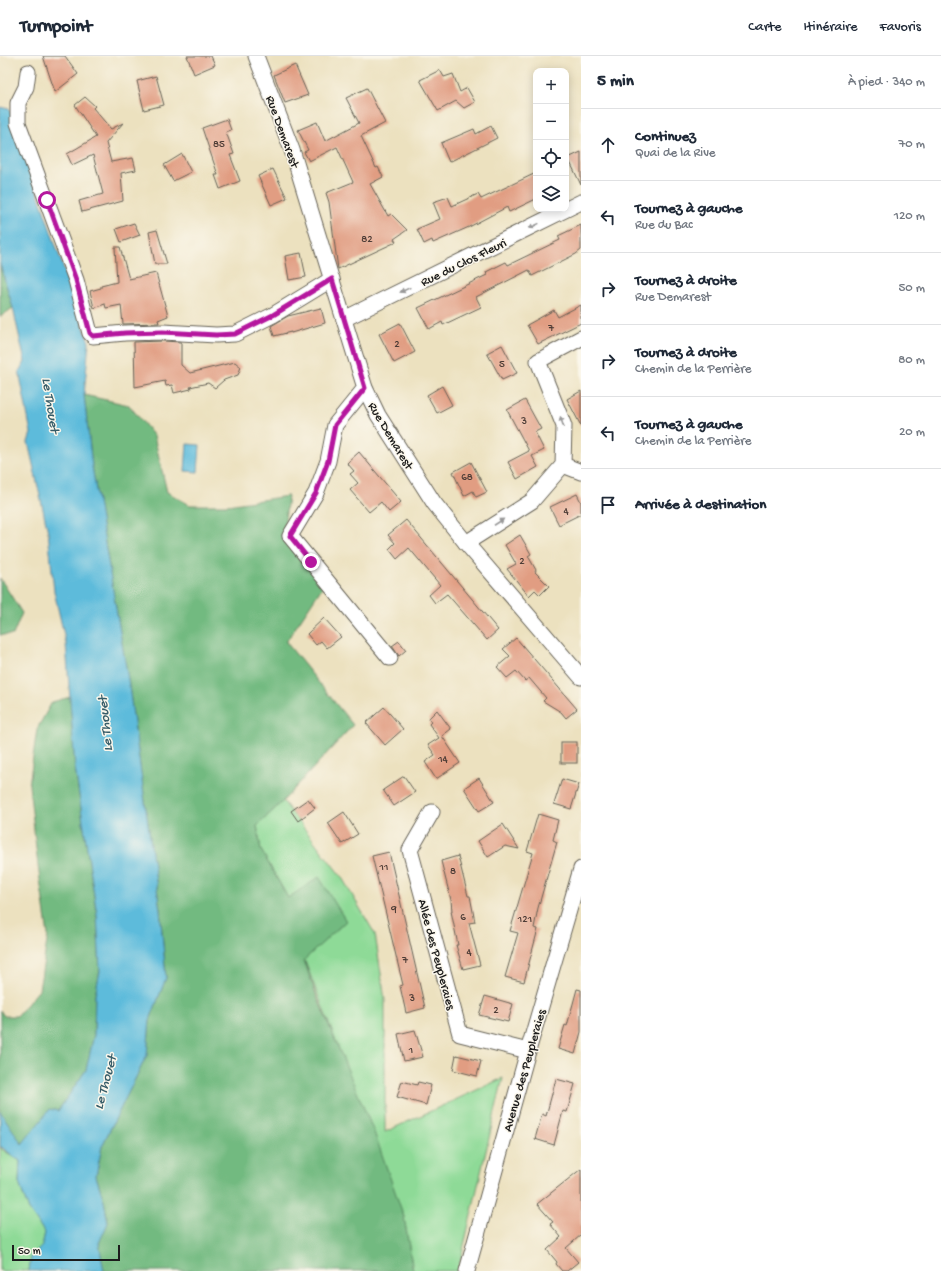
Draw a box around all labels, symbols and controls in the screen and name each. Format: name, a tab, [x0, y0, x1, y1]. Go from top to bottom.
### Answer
text: Turnpoint	[20, 16, 92, 39]
text: Carte	[748, 19, 782, 36]
text: Itinéraire	[804, 19, 857, 36]
text: Favoris	[879, 19, 921, 36]
map controls	[533, 68, 569, 212]
button: +	[533, 68, 569, 104]
text: 5 min	[597, 72, 634, 92]
text: À pied · 340 m	[848, 75, 925, 90]
street label: Rue Demarest	[262, 94, 302, 172]
button: −	[533, 104, 569, 140]
text: Continuez	[635, 128, 696, 146]
icon: ahead	[597, 134, 619, 156]
text: 70 m	[899, 137, 925, 152]
house number: 85	[213, 139, 225, 151]
button: locate	[533, 140, 569, 176]
text: Quai de la Rive	[635, 146, 716, 161]
button: layers	[533, 176, 569, 212]
route start	[38, 191, 56, 209]
text: Tournez à gauche	[635, 200, 743, 218]
icon: left	[597, 206, 619, 228]
text: 120 m	[894, 209, 925, 224]
text: Rue du Bac	[635, 218, 693, 233]
one-way arrow	[528, 223, 539, 229]
house number: 82	[361, 234, 373, 246]
street label: Rue du Clos Fleuri	[419, 236, 510, 291]
text: Tournez à droite	[635, 272, 737, 290]
icon: right	[597, 278, 619, 300]
text: 50 m	[898, 281, 925, 296]
one-way arrow	[399, 287, 410, 293]
text: Rue Demarest	[635, 290, 711, 305]
house number: 7	[547, 323, 554, 335]
house number: 2	[394, 339, 400, 351]
text: Tournez à droite	[635, 344, 737, 362]
icon: right	[597, 350, 619, 372]
text: 80 m	[898, 353, 925, 368]
house number: 5	[499, 359, 505, 371]
text: Chemin de la Perrière	[635, 362, 752, 377]
water label: Le Thouet	[37, 377, 63, 436]
street label: Rue Demarest	[364, 400, 417, 474]
house number: 3	[520, 416, 527, 428]
one-way arrow	[559, 416, 565, 428]
text: Tournez à gauche	[635, 416, 743, 434]
icon: left	[597, 422, 619, 444]
text: 20 m	[899, 425, 925, 440]
text: Chemin de la Perrière	[635, 434, 752, 449]
house number: 68	[461, 472, 473, 484]
icon: arrive	[597, 494, 619, 516]
text: Arrivée à destination	[635, 496, 766, 514]
house number: 4	[563, 506, 569, 518]
one-way arrow	[494, 518, 504, 526]
route end	[302, 553, 320, 571]
house number: 2	[519, 556, 525, 568]
water label: Le Thouet	[95, 693, 118, 752]
house number: 14	[437, 754, 449, 766]
house number: 11	[379, 862, 388, 874]
house number: 8	[450, 866, 456, 878]
street label: Allée des Peupleraies	[414, 898, 458, 1013]
house number: 9	[390, 904, 397, 916]
house number: 6	[460, 912, 466, 924]
house number: 121	[517, 914, 532, 926]
house number: 4	[466, 947, 472, 959]
house number: 7	[401, 955, 408, 967]
house number: 3	[408, 993, 415, 1005]
house number: 2	[493, 1005, 499, 1017]
street label: Avenue des Peupleraies	[501, 1007, 550, 1134]
house number: 1	[408, 1045, 413, 1057]
water label: Le Thouet	[91, 1052, 122, 1112]
scale bar	[12, 1243, 120, 1262]
text: 50 m	[18, 1246, 40, 1258]

